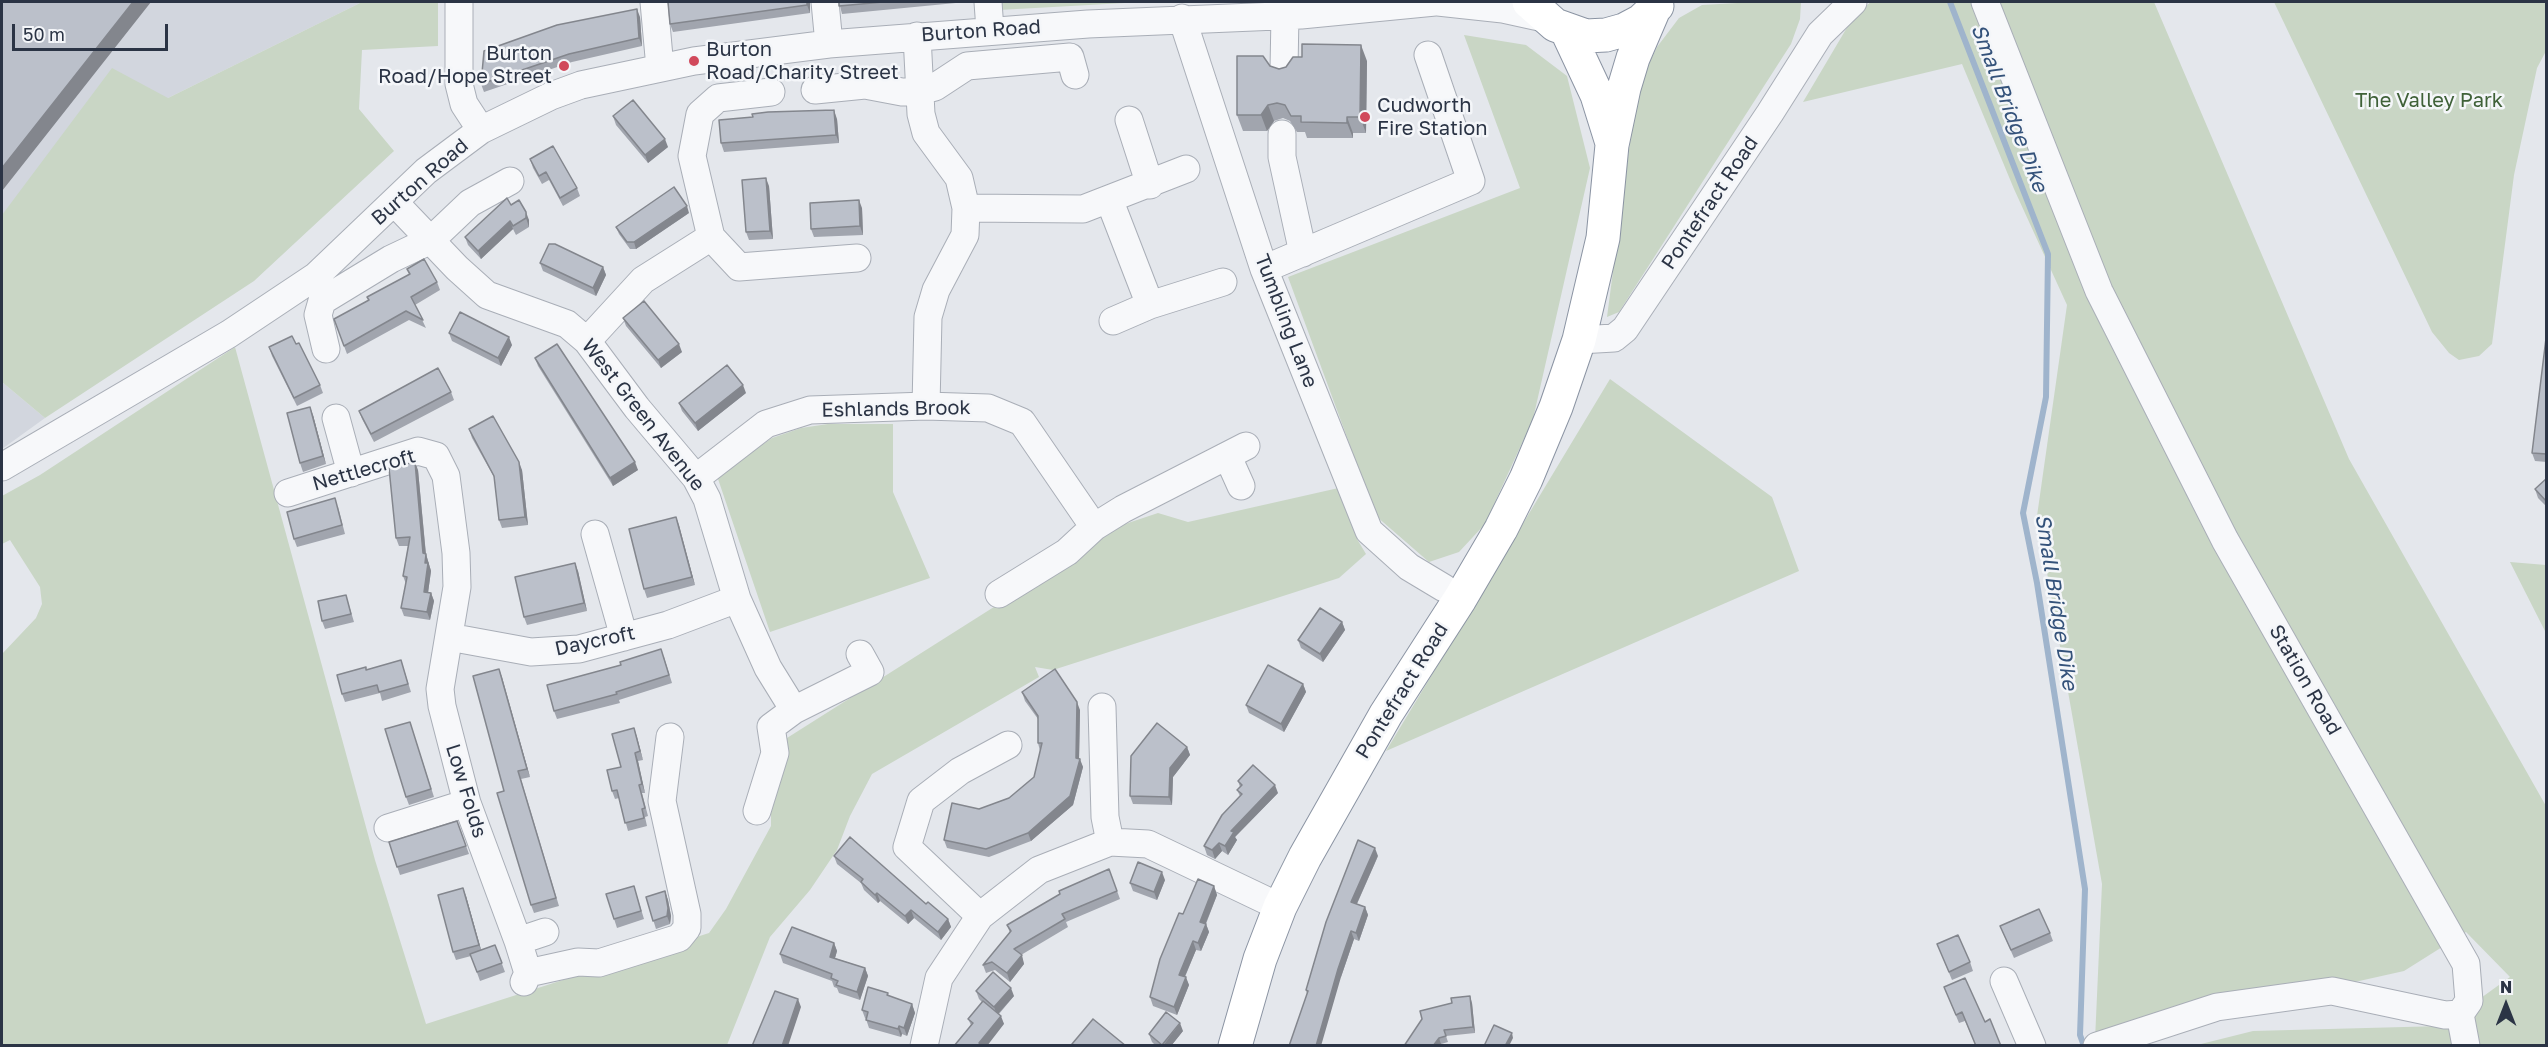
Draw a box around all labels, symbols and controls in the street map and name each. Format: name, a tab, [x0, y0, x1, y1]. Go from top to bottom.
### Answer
scale bar	[15, 12, 171, 50]
street label: Burton Road	[920, 15, 1042, 47]
water label: Small Bridge Dike	[1965, 21, 2053, 195]
text: 50 m	[23, 23, 65, 45]
place label: Burton Road/Charity Street	[706, 38, 899, 85]
place label: Burton Road/Hope Street	[378, 42, 552, 89]
marker: Burton Road/Charity Street	[687, 54, 701, 68]
marker: Burton Road/Hope Street	[557, 59, 571, 73]
park label: The Valley Park	[2355, 89, 2503, 113]
place label: Cudworth Fire Station	[1377, 94, 1488, 141]
marker: Cudworth Fire Station	[1358, 110, 1372, 124]
street label: Pontefract Road	[1657, 132, 1763, 274]
street label: Burton Road	[367, 134, 473, 230]
street label: Tumbling Lane	[1250, 251, 1322, 391]
street label: West Green Avenue	[576, 334, 710, 496]
street label: Eshlands Brook	[821, 396, 971, 422]
street label: Nettlecroft	[310, 444, 418, 496]
water label: Small Bridge Dike	[2030, 512, 2082, 692]
street label: Pontefract Road	[1351, 619, 1453, 763]
street label: Daycroft	[553, 621, 637, 661]
street label: Station Road	[2264, 621, 2346, 739]
street label: Low Folds	[440, 741, 492, 841]
north arrow	[2476, 975, 2536, 1035]
text: N	[2500, 977, 2512, 997]

